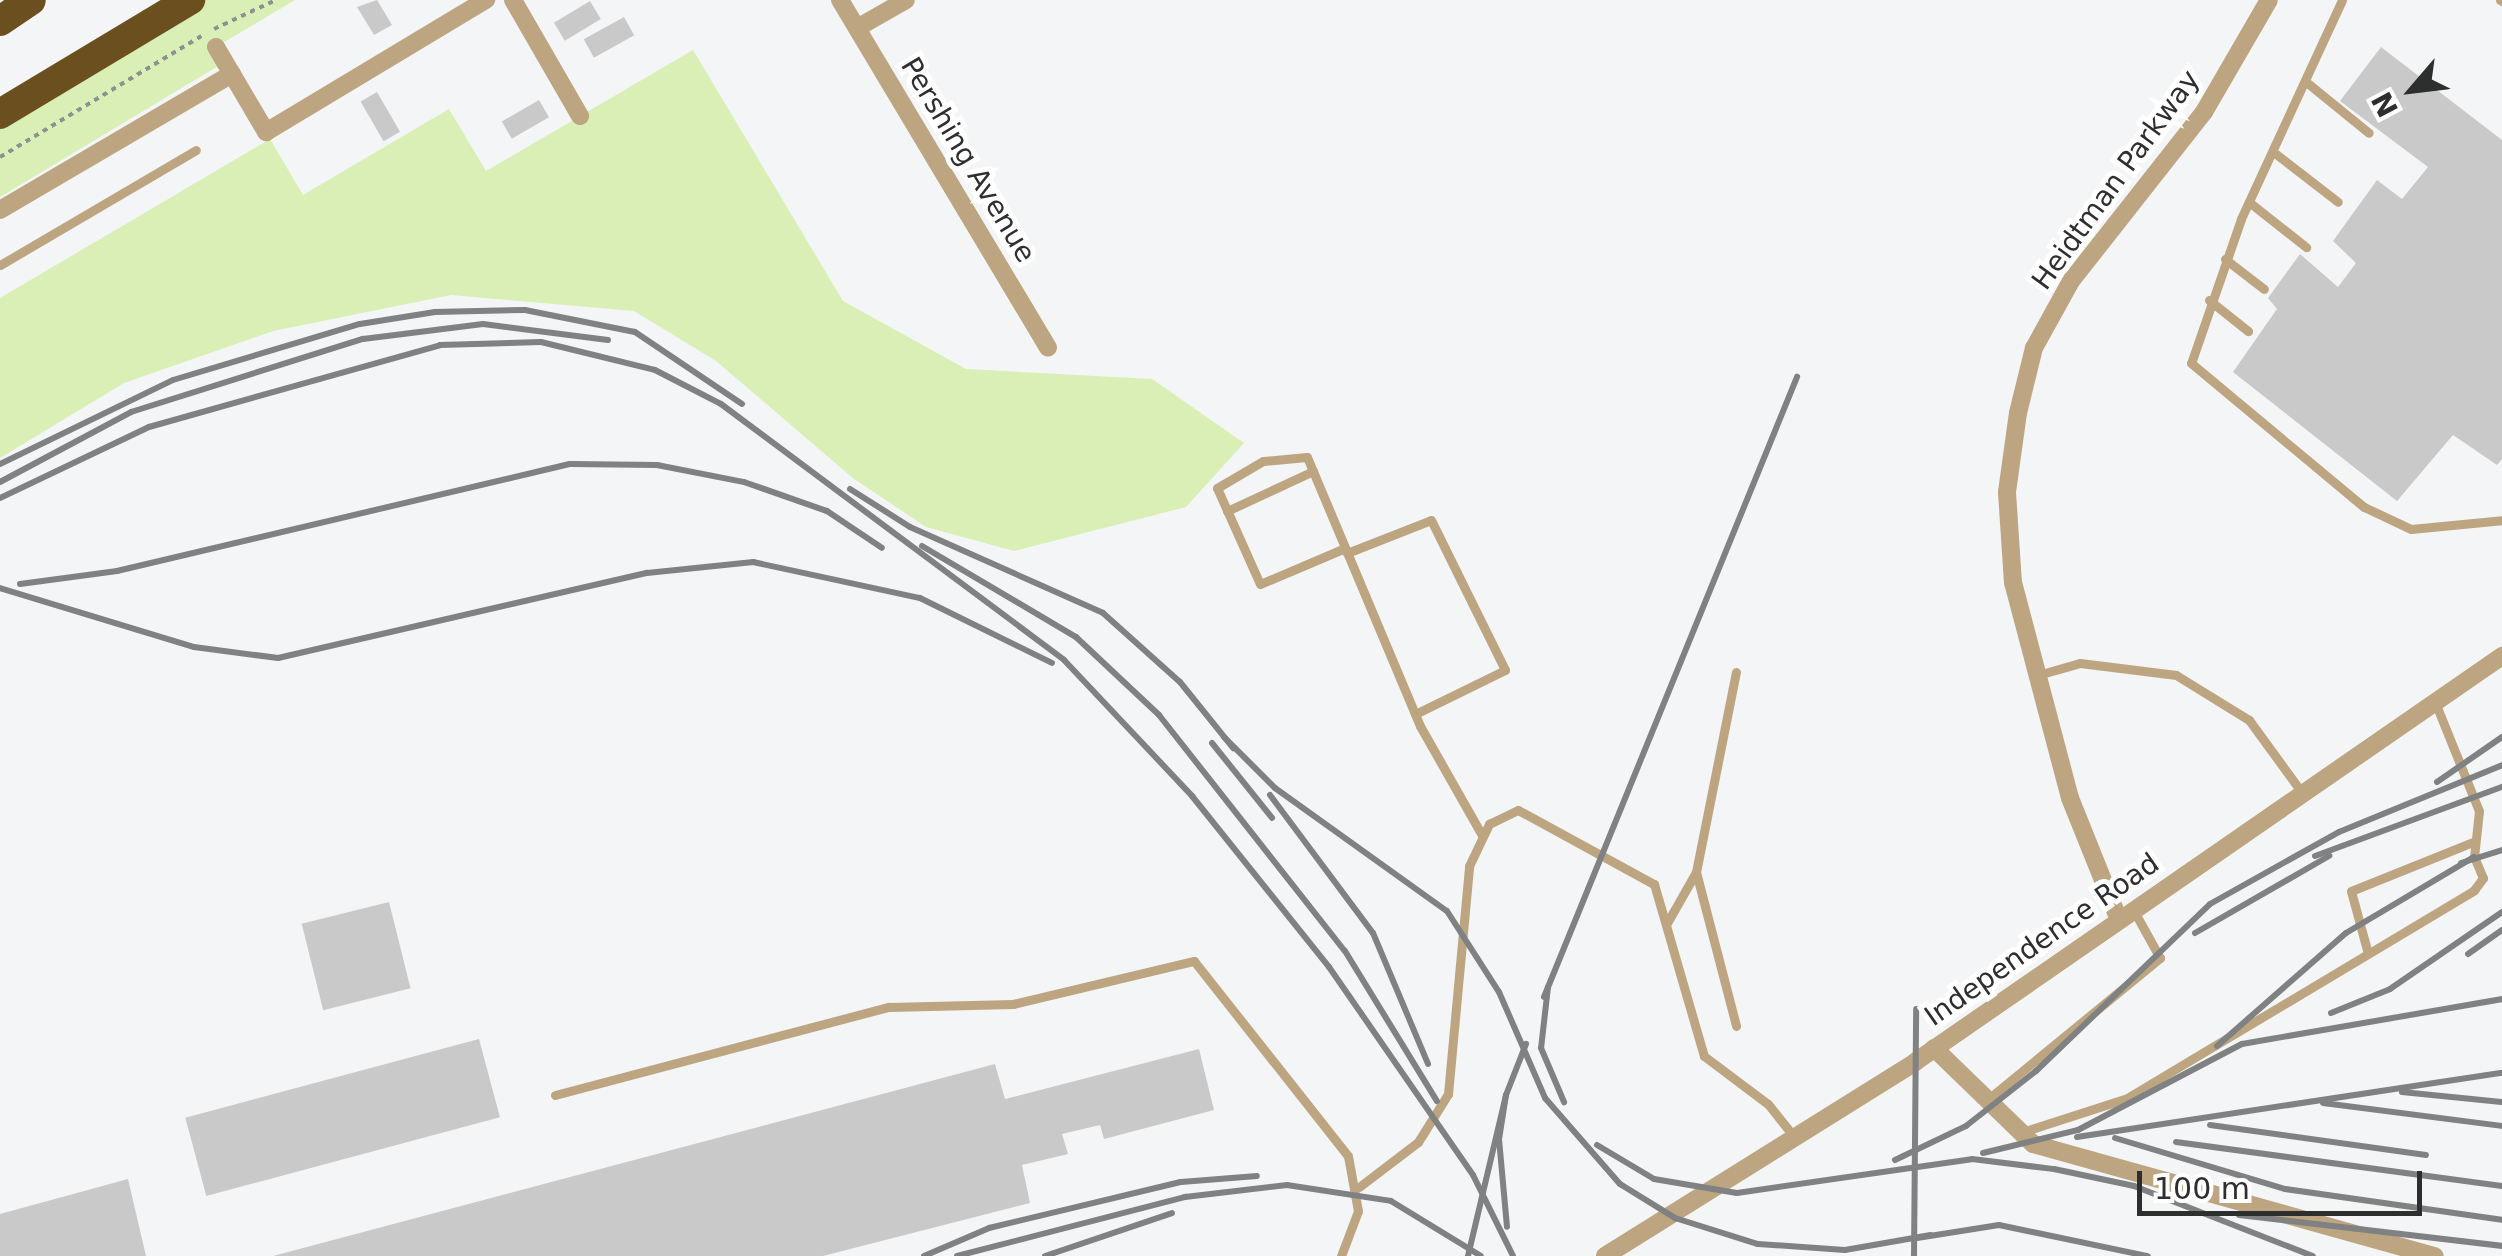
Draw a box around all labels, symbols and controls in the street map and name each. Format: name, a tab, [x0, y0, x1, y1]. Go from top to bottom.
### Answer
north arrow	[2362, 40, 2462, 140]
street label: Pershing Avenue	[894, 51, 1042, 269]
street label: Heidtman Parkway	[2025, 64, 2207, 296]
text: N	[2365, 86, 2405, 122]
street label: Independence Road	[1918, 846, 2166, 1034]
scale bar	[2142, 1151, 2427, 1213]
text: 100 m	[2154, 1171, 2250, 1206]

